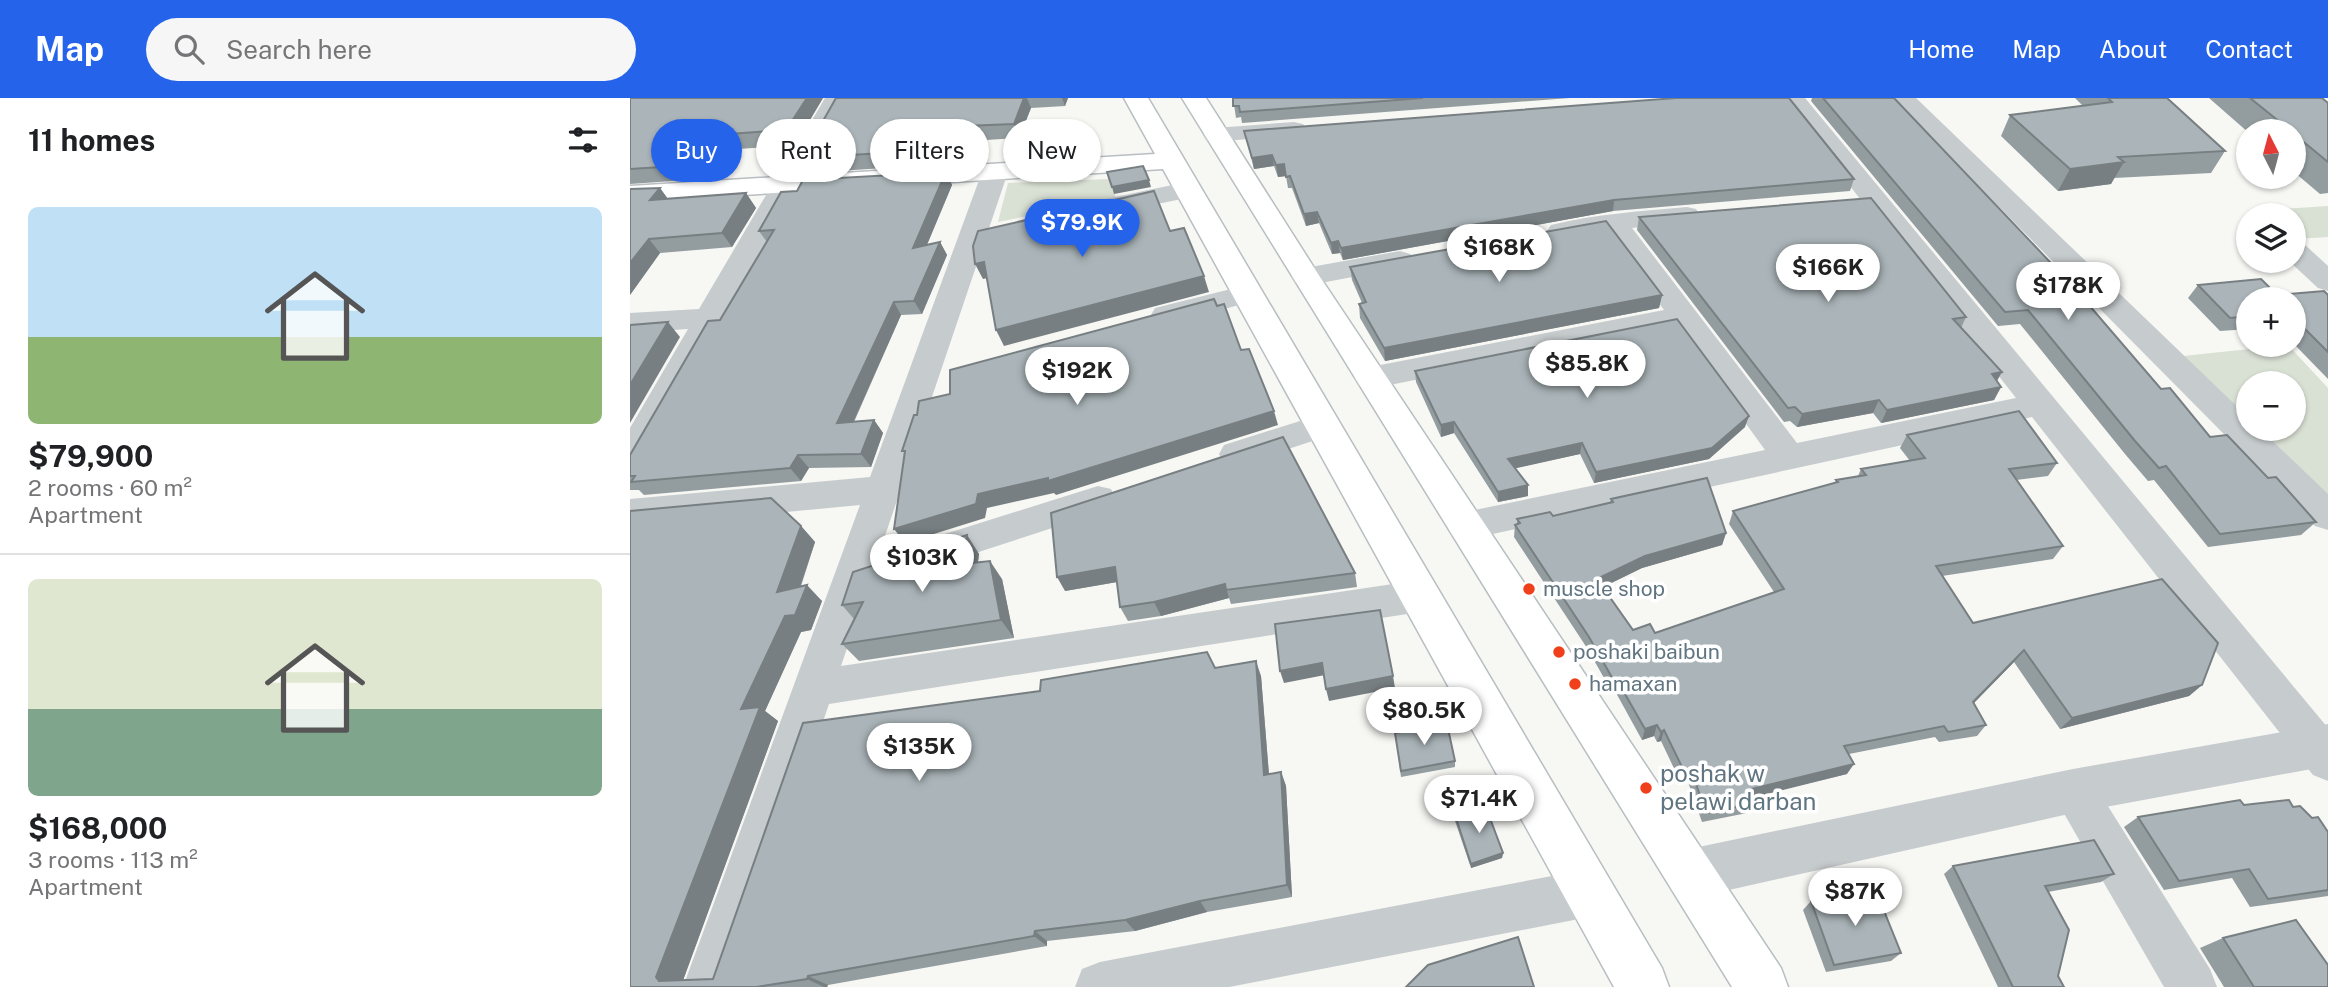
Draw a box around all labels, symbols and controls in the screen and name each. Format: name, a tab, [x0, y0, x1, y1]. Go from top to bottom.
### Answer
search box	[146, 18, 636, 81]
text: Map	[35, 30, 104, 68]
icon: search	[170, 30, 208, 68]
text: Search here	[226, 34, 372, 65]
text: Home	[1908, 35, 1974, 63]
text: Map	[2012, 35, 2061, 63]
text: About	[2099, 35, 2167, 63]
text: Contact	[2205, 35, 2293, 63]
chip: Buy	[651, 119, 742, 182]
chip: Rent	[756, 119, 856, 182]
chip: Filters	[870, 119, 989, 182]
chip: New	[1003, 119, 1101, 182]
north arrow	[2236, 119, 2306, 189]
map controls	[2236, 119, 2306, 441]
icon: filters	[564, 121, 602, 159]
text: 11 homes	[28, 122, 155, 158]
pin: $79.9K	[1025, 200, 1139, 259]
button: layers	[2236, 203, 2306, 273]
text: $79.9K	[1041, 208, 1123, 235]
pin: $168K	[1450, 225, 1548, 284]
text: $168K	[1463, 233, 1535, 260]
pin: $166K	[1779, 244, 1877, 304]
icon: home	[252, 253, 378, 379]
text: $166K	[1792, 253, 1864, 280]
pin: $178K	[2019, 262, 2117, 322]
text: $178K	[2032, 271, 2104, 298]
button: +	[2236, 287, 2306, 357]
pin: $85.8K	[1530, 341, 1644, 400]
pin: $192K	[1028, 348, 1126, 407]
text: $85.8K	[1545, 349, 1629, 376]
text: $192K	[1041, 356, 1113, 383]
button: −	[2236, 371, 2306, 441]
text: $79,900	[28, 438, 153, 474]
text: 2 rooms · 60 m²	[28, 474, 192, 501]
text: Apartment	[28, 501, 143, 528]
pin: $103K	[873, 534, 971, 594]
text: $103K	[886, 543, 958, 570]
place label: muscle shop	[1543, 576, 1665, 601]
marker: muscle shop	[1521, 581, 1537, 597]
icon: home	[252, 625, 378, 751]
place label: poshaki baibun	[1573, 639, 1720, 664]
marker: poshaki baibun	[1551, 644, 1567, 660]
place label: hamaxan	[1589, 671, 1677, 696]
marker: hamaxan	[1567, 676, 1583, 692]
pin: $80.5K	[1367, 688, 1481, 747]
text: $80.5K	[1382, 696, 1466, 723]
pin: $135K	[870, 724, 968, 783]
text: $135K	[883, 732, 955, 759]
place label: poshak w pelawi darban	[1660, 759, 1816, 815]
pin: $71.4K	[1422, 776, 1536, 835]
marker: poshak w pelawi darban	[1638, 780, 1654, 796]
text: $71.4K	[1440, 784, 1518, 811]
text: $168,000	[28, 810, 167, 846]
text: 3 rooms · 113 m²	[28, 846, 198, 873]
pin: $87K	[1814, 868, 1896, 928]
text: Apartment	[28, 873, 143, 900]
text: $87K	[1824, 877, 1886, 904]

